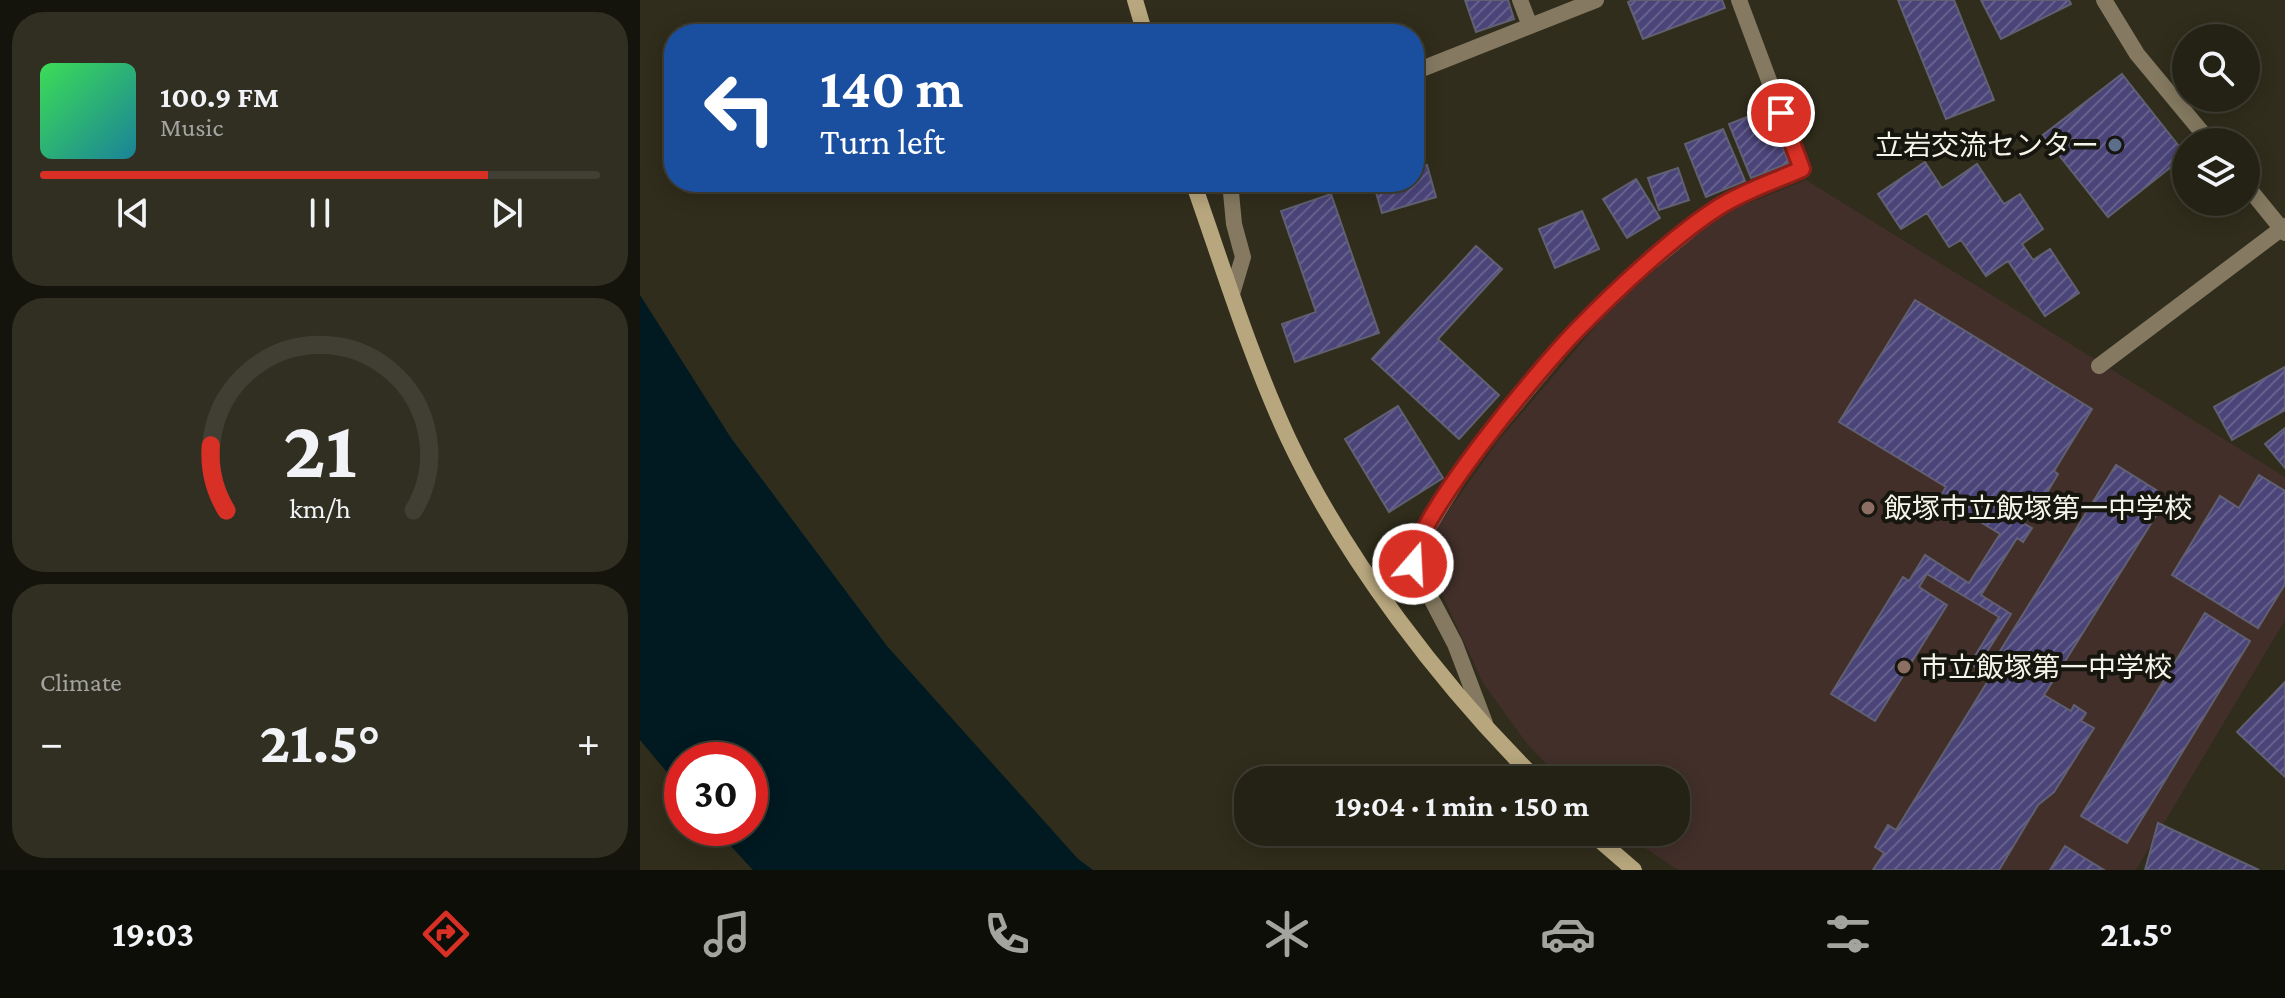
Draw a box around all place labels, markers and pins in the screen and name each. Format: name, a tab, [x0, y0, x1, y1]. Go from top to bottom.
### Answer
pin	[1747, 79, 1815, 147]
place label: 立岩交流センター	[1875, 130, 2099, 161]
marker: 立岩交流センター	[2106, 136, 2124, 154]
place label: 飯塚市立飯塚第一中学校	[1884, 493, 2192, 524]
marker: 飯塚市立飯塚第一中学校	[1859, 499, 1877, 517]
place label: 市立飯塚第一中学校	[1920, 652, 2172, 683]
marker: 市立飯塚第一中学校	[1895, 658, 1913, 676]

